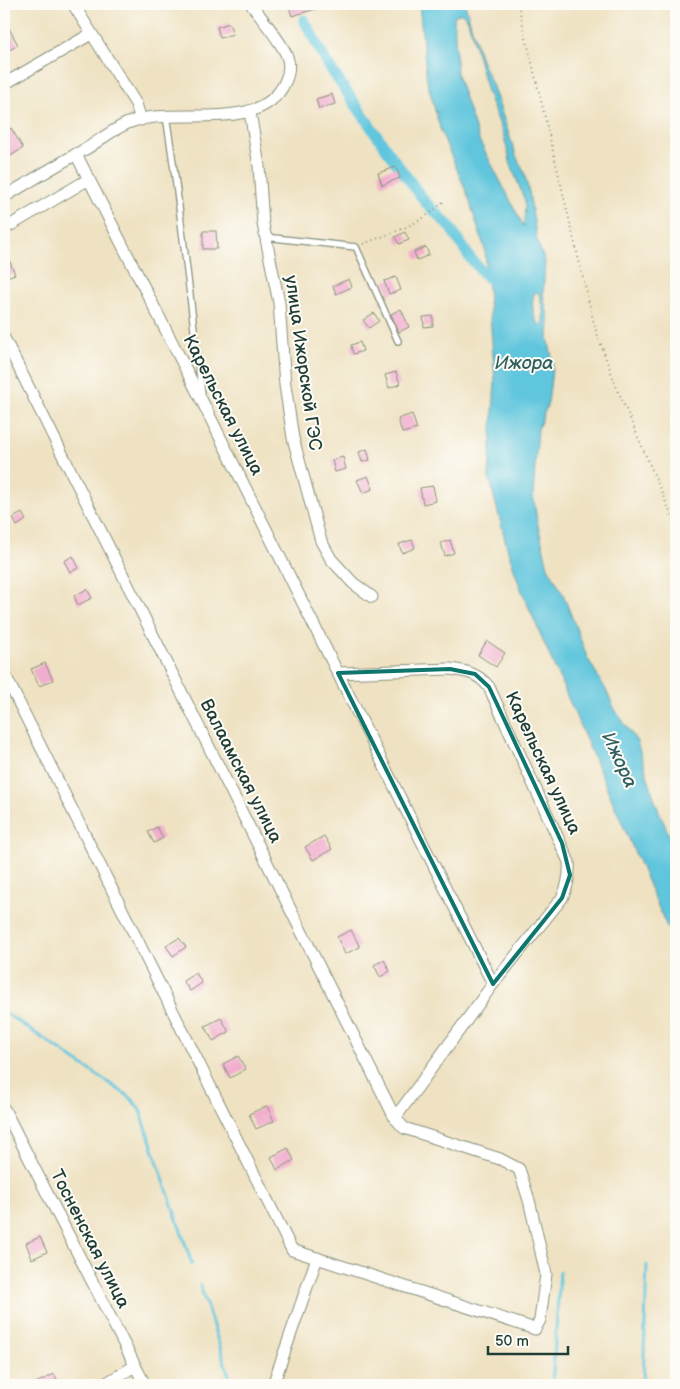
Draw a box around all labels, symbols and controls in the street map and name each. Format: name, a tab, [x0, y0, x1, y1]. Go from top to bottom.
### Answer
street label: улица Ижорской ГЭС	[280, 274, 326, 452]
street label: Карельская улица	[178, 331, 268, 479]
water label: Ижора	[494, 352, 554, 375]
street label: Карельская улица	[501, 688, 585, 838]
street label: Валаамская улица	[196, 695, 287, 847]
water label: Ижора	[596, 728, 642, 792]
street label: Тосненская улица	[46, 1166, 134, 1312]
scale bar	[488, 1324, 568, 1356]
text: 50 m	[495, 1332, 529, 1351]

